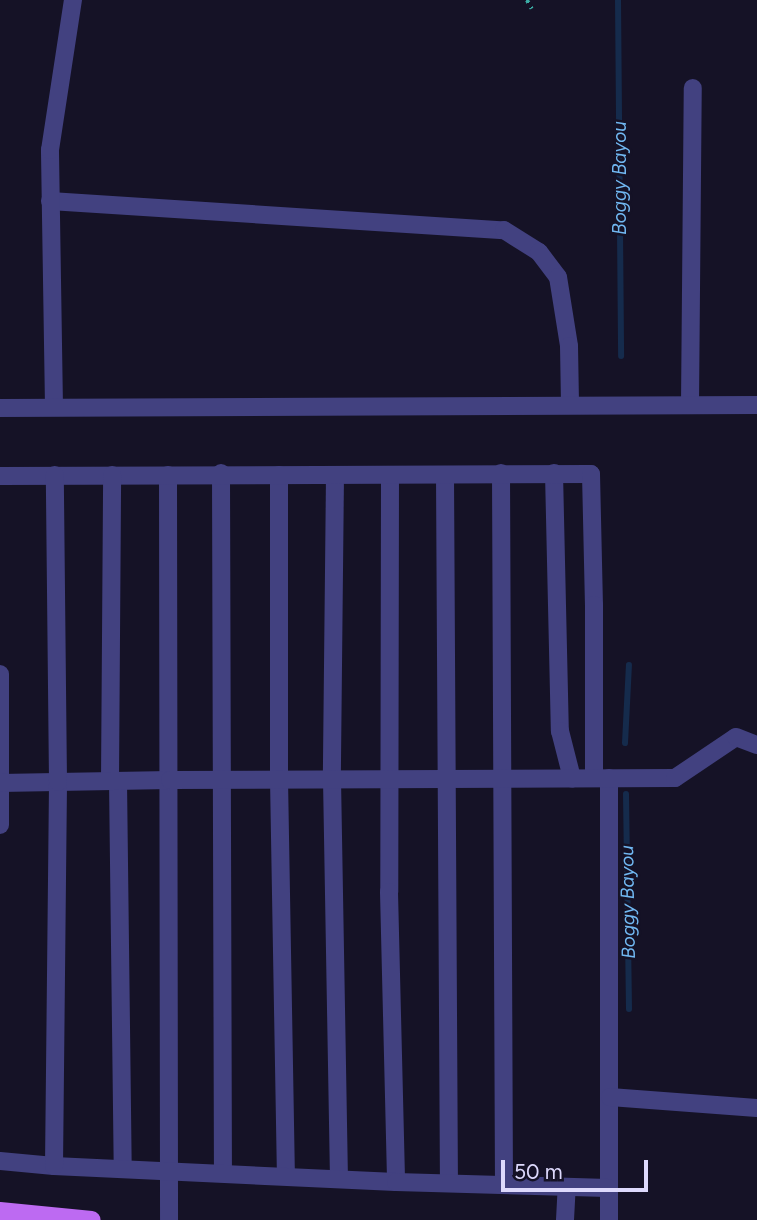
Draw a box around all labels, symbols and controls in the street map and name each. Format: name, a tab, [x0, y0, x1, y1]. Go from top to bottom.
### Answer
water label: Boggy Bayou	[609, 121, 631, 235]
water label: Boggy Bayou	[616, 845, 640, 959]
scale bar	[505, 1146, 652, 1190]
text: 50 m	[514, 1159, 563, 1184]

